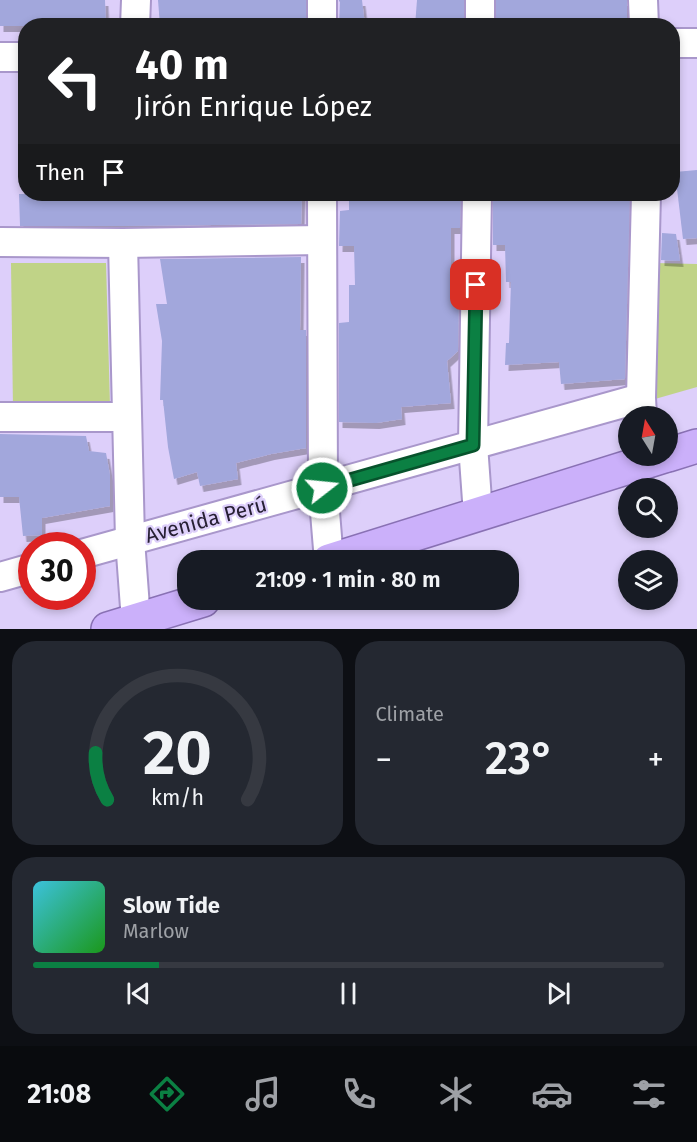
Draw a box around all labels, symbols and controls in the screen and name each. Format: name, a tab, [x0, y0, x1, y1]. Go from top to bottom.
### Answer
text: 40 m	[135, 40, 229, 90]
icon: left	[36, 42, 114, 120]
text: Jirón Enrique López	[135, 91, 372, 123]
icon: arrive	[97, 156, 130, 189]
text: Then	[36, 159, 85, 186]
pin	[450, 259, 501, 310]
icon: arrive	[459, 268, 492, 301]
north arrow	[618, 406, 678, 466]
map controls	[618, 406, 678, 610]
position arrow	[290, 456, 354, 520]
button: search	[618, 478, 678, 538]
street label: Avenida Perú	[142, 491, 270, 549]
speed limit sign: 30	[18, 532, 96, 610]
button: layers	[618, 550, 678, 610]
text: 21:09 · 1 min · 80 m	[255, 566, 441, 593]
text: Climate	[376, 702, 444, 726]
text: 20	[143, 716, 212, 791]
text: 23°	[485, 732, 554, 786]
text: −	[376, 740, 392, 780]
text: +	[648, 740, 664, 780]
text: km/h	[151, 785, 204, 811]
text: Slow Tide	[123, 892, 220, 919]
text: Marlow	[123, 919, 189, 943]
icon: previous	[122, 977, 155, 1010]
icon: pause	[332, 977, 365, 1010]
icon: next	[542, 977, 575, 1010]
icon: directions	[146, 1073, 188, 1115]
icon: music	[242, 1073, 284, 1115]
icon: phone	[338, 1073, 380, 1115]
icon: climate	[435, 1073, 477, 1115]
icon: car	[531, 1073, 573, 1115]
icon: filters	[628, 1073, 670, 1115]
text: 21:08	[27, 1078, 91, 1110]

